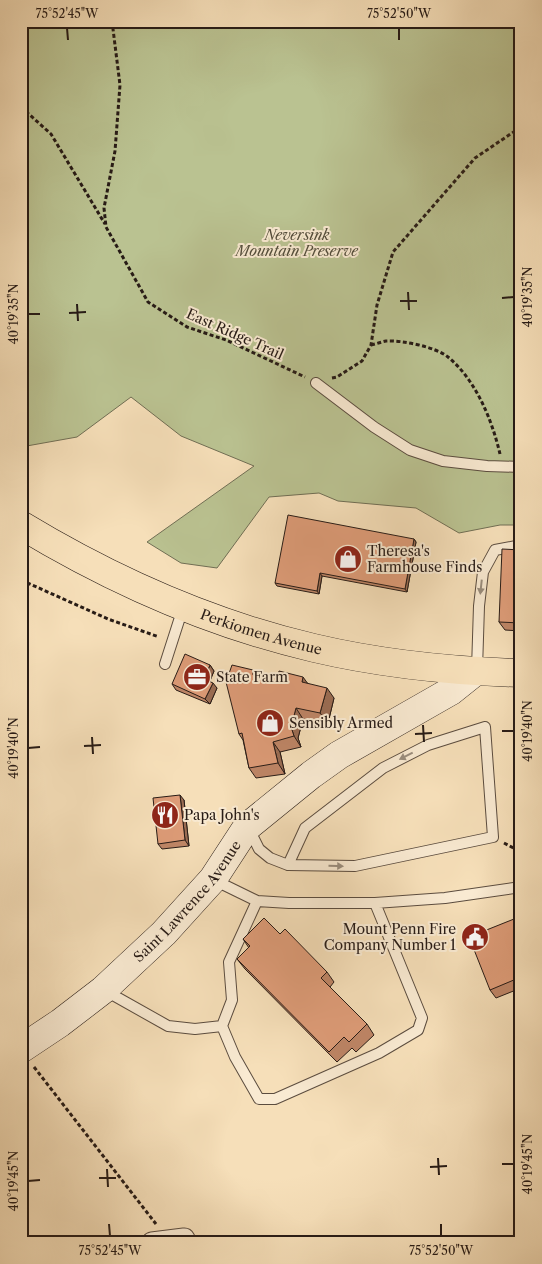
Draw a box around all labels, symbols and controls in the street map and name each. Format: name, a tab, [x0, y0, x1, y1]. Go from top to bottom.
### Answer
text: 75°52'45"W	[36, 6, 99, 21]
text: 75°52'50"W	[367, 6, 432, 21]
park label: Neversink Mountain Preserve	[234, 226, 359, 260]
text: 40°19'35"N	[520, 267, 535, 327]
text: 40°19'35"N	[6, 284, 21, 344]
street label: East Ridge Trail	[184, 305, 286, 363]
place label: Theresa's Farmhouse Finds	[367, 542, 482, 576]
shop icon: Theresa's Farmhouse Finds	[333, 544, 363, 574]
one-way arrow	[477, 579, 485, 595]
street label: Perkiomen Avenue	[198, 605, 324, 659]
office icon: State Farm	[182, 662, 212, 692]
place label: State Farm	[216, 668, 288, 686]
text: 40°19'40"N	[520, 700, 535, 762]
shop icon: Sensibly Armed	[255, 708, 285, 738]
place label: Sensibly Armed	[289, 714, 394, 732]
text: 40°19'40"N	[6, 717, 21, 779]
one-way arrow	[399, 752, 414, 760]
restaurant icon: Papa John's	[150, 800, 180, 830]
place label: Papa John's	[184, 806, 260, 824]
street label: Saint Lawrence Avenue	[130, 837, 245, 966]
one-way arrow	[329, 862, 345, 870]
place label: Mount Penn Fire Company Number 1	[324, 920, 456, 954]
public building icon: Mount Penn Fire Company Number 1	[460, 922, 490, 952]
text: 40°19'45"N	[520, 1134, 535, 1194]
text: 40°19'45"N	[6, 1151, 21, 1211]
text: 75°52'45"W	[79, 1243, 142, 1258]
text: 75°52'50"W	[409, 1243, 474, 1258]

